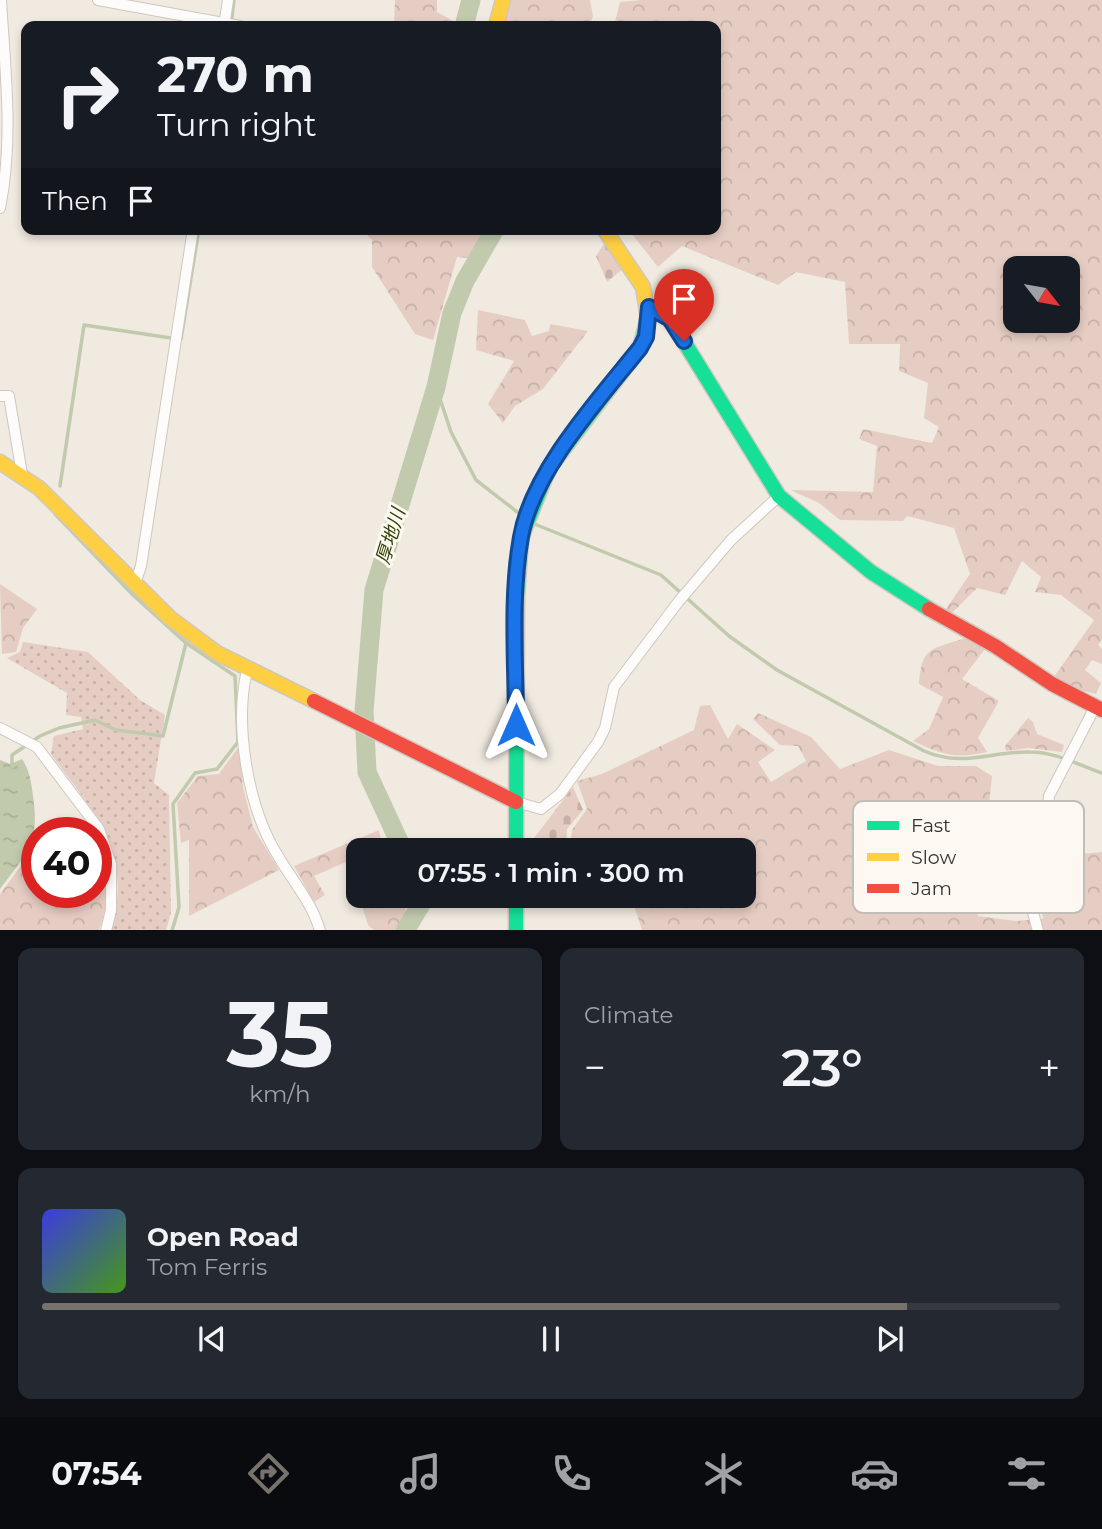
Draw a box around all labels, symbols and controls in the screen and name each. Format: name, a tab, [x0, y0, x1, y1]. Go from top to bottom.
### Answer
text: 270 m	[157, 45, 314, 104]
icon: right	[42, 49, 133, 140]
text: Turn right	[157, 105, 317, 144]
icon: arrive	[122, 182, 160, 220]
text: Then	[42, 185, 108, 217]
north arrow	[1003, 256, 1080, 332]
map controls	[1003, 256, 1080, 333]
pin	[654, 269, 714, 341]
icon: arrive	[665, 280, 703, 318]
water label: 厚地川	[371, 504, 410, 567]
position arrow	[479, 688, 553, 762]
legend	[853, 801, 1084, 913]
text: Fast	[911, 814, 951, 837]
speed limit sign: 40	[21, 817, 112, 908]
text: Slow	[911, 846, 956, 869]
text: 07:55 · 1 min · 300 m	[417, 857, 685, 889]
text: Jam	[910, 877, 952, 900]
text: 35	[226, 979, 334, 1090]
text: Climate	[584, 1001, 673, 1029]
text: 23°	[781, 1036, 863, 1099]
text: −	[584, 1044, 606, 1091]
text: +	[1038, 1044, 1060, 1091]
text: km/h	[249, 1080, 311, 1108]
text: Open Road	[147, 1221, 299, 1253]
text: Tom Ferris	[147, 1253, 267, 1281]
icon: previous	[193, 1320, 231, 1358]
icon: pause	[532, 1320, 570, 1358]
icon: next	[871, 1320, 909, 1358]
icon: directions	[244, 1449, 293, 1498]
icon: music	[396, 1449, 445, 1498]
icon: phone	[547, 1449, 596, 1498]
icon: climate	[699, 1449, 748, 1498]
icon: car	[850, 1449, 899, 1498]
icon: filters	[1002, 1449, 1051, 1498]
text: 07:54	[51, 1454, 142, 1493]

